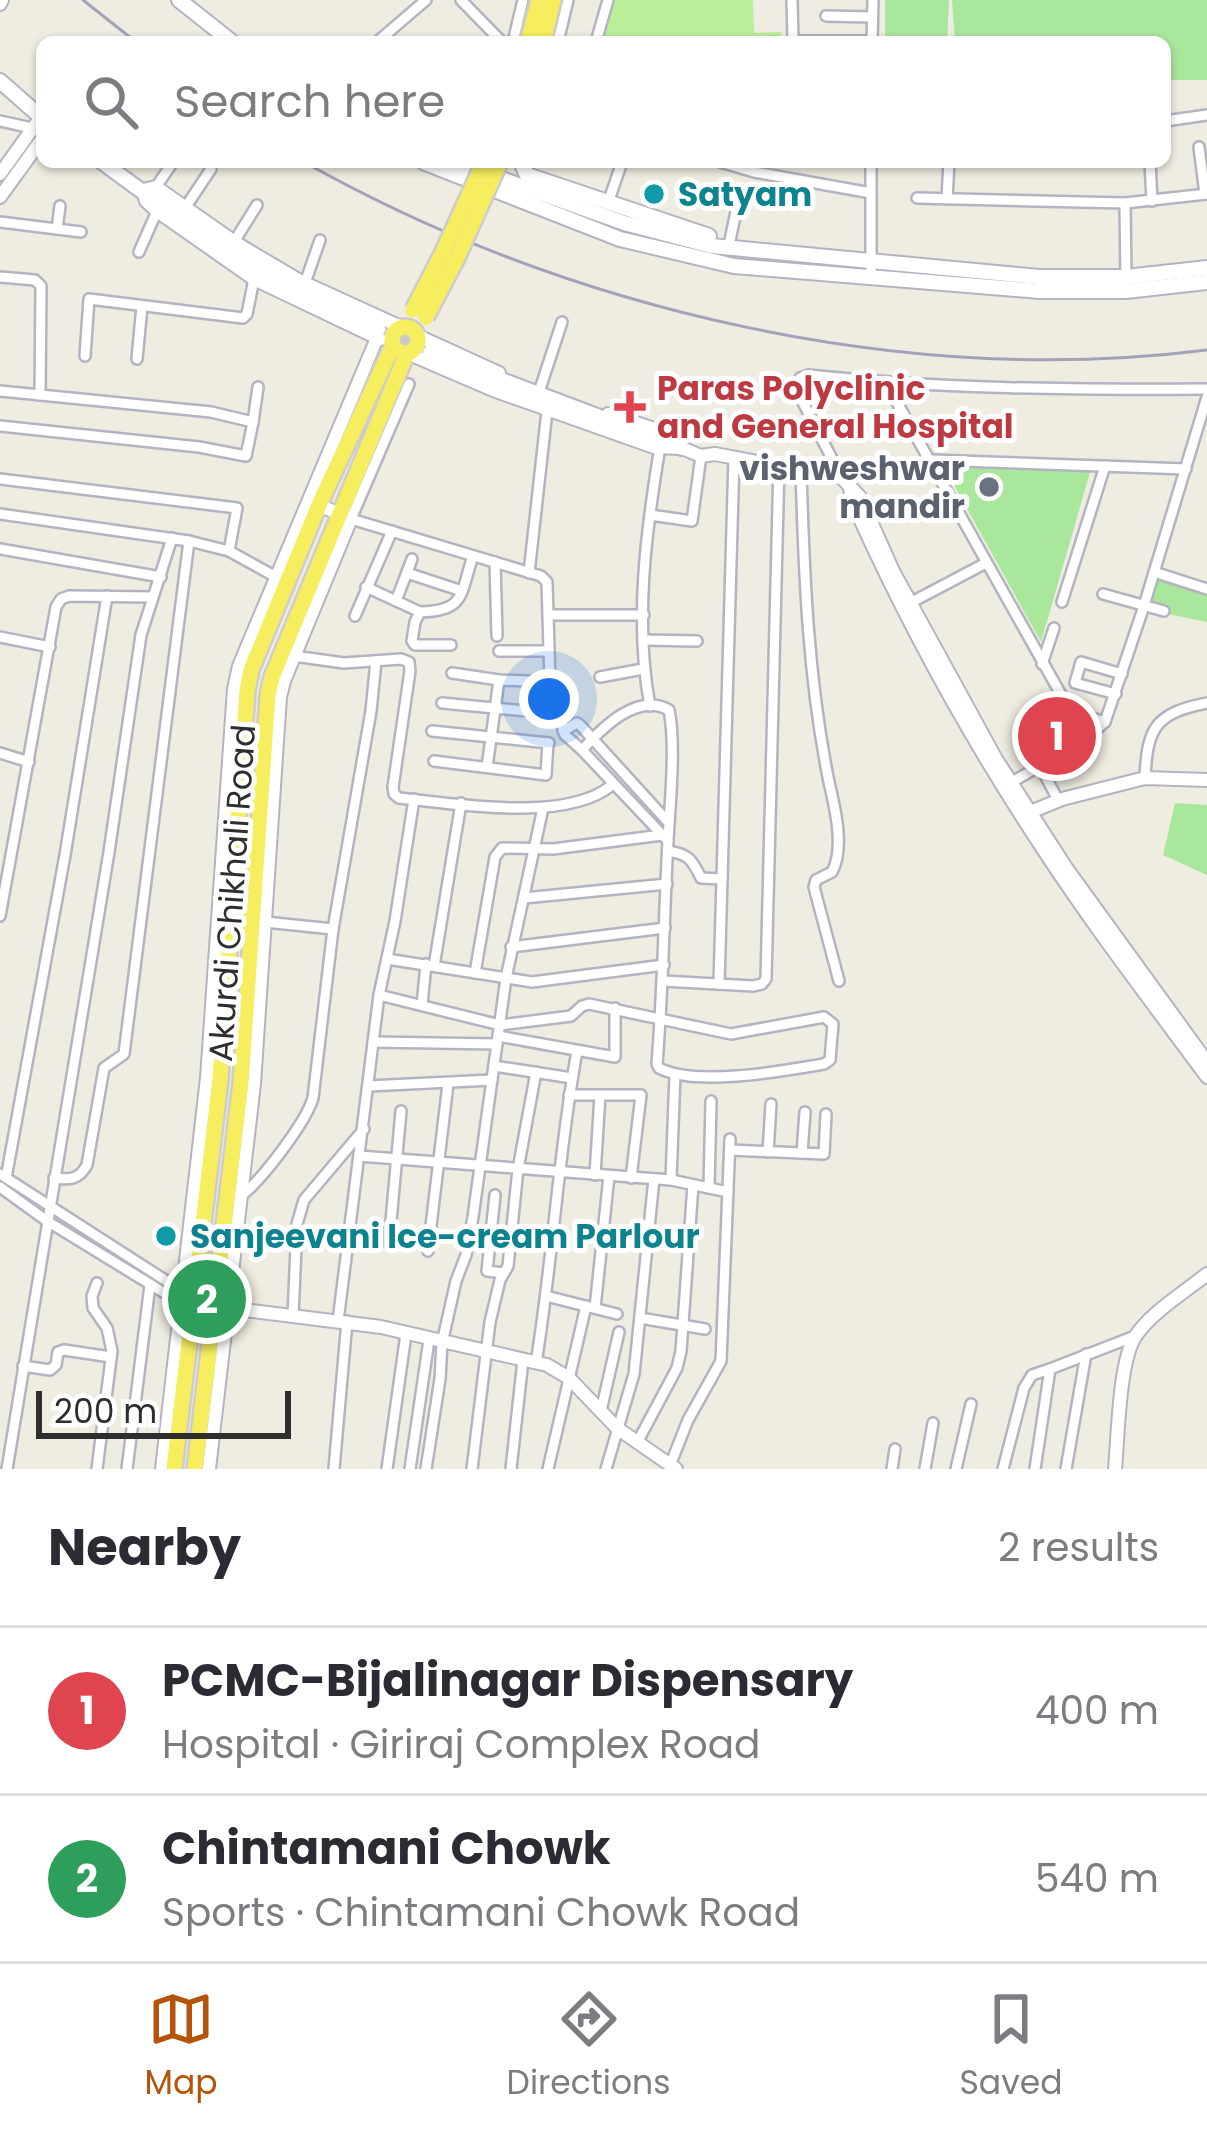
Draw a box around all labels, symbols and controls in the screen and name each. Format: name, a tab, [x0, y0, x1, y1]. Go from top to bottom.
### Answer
search box	[36, 36, 1171, 168]
icon: search	[78, 69, 144, 135]
text: Search here	[174, 70, 445, 133]
place label: Satyam	[678, 171, 812, 218]
marker: Satyam	[641, 181, 667, 207]
place label: Paras Polyclinic and General Hospital	[657, 365, 1014, 450]
marker: Paras Polyclinic and General Hospital	[614, 391, 646, 423]
place label: vishweshwar mandir	[739, 445, 965, 530]
marker: vishweshwar mandir	[976, 474, 1002, 500]
your location	[519, 669, 579, 729]
pin: 1	[1018, 691, 1096, 781]
street label: Akurdi Chikhali Road	[197, 723, 267, 1063]
place label: Sanjeevani Ice-cream Parlour	[190, 1213, 700, 1260]
marker: Sanjeevani Ice-cream Parlour	[153, 1223, 179, 1249]
pin: 2	[168, 1254, 246, 1344]
scale bar	[36, 1385, 291, 1438]
text: 200 m	[54, 1388, 157, 1435]
text: Nearby	[48, 1511, 241, 1583]
text: 2 results	[998, 1520, 1159, 1575]
text: PCMC-Bijalinagar Dispensary	[162, 1649, 853, 1712]
text: 1	[80, 1683, 94, 1738]
text: 400 m	[1035, 1683, 1159, 1738]
text: Hospital · Giriraj Complex Road	[162, 1717, 760, 1772]
text: Chintamani Chowk	[162, 1817, 610, 1880]
text: 2	[76, 1851, 98, 1906]
text: 540 m	[1035, 1851, 1159, 1906]
text: Sports · Chintamani Chowk Road	[162, 1885, 800, 1940]
tab: Map	[145, 1986, 218, 2108]
tab: Directions	[507, 1986, 670, 2108]
tab: Saved	[960, 1986, 1062, 2108]

